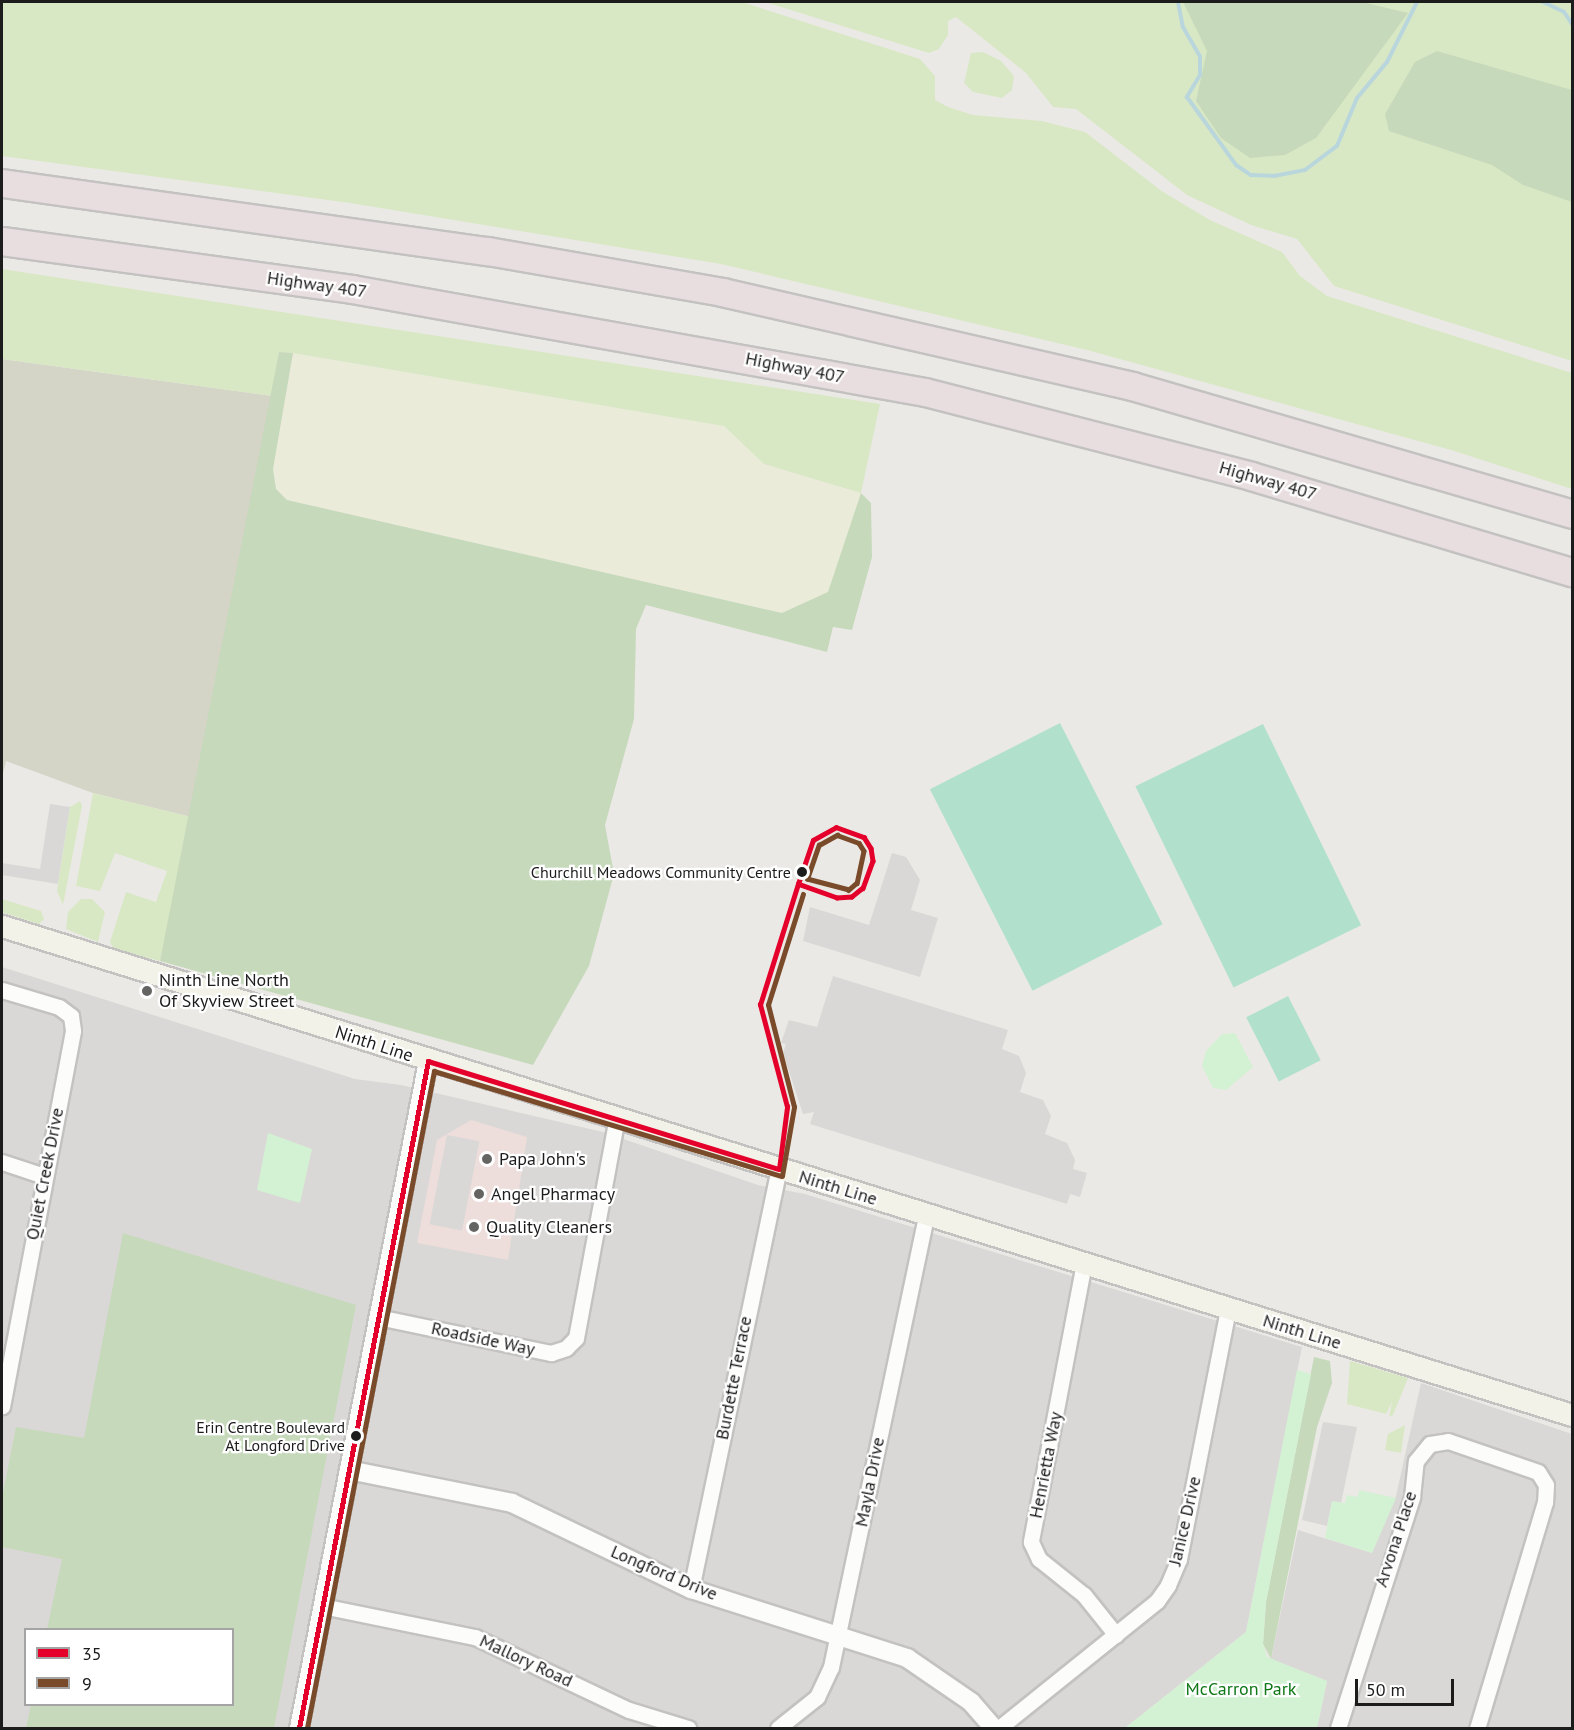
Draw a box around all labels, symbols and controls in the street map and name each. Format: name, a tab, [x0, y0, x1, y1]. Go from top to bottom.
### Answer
street label: Highway 407	[265, 267, 369, 303]
street label: Highway 407	[743, 348, 847, 388]
street label: Highway 407	[1216, 457, 1320, 505]
place label: Churchill Meadows Community Centre	[530, 862, 791, 882]
marker: Churchill Meadows Community Centre	[796, 866, 808, 878]
place label: Ninth Line North Of Skyview Street	[159, 970, 295, 1012]
marker: Ninth Line North Of Skyview Street	[140, 984, 154, 998]
street label: Ninth Line	[332, 1021, 416, 1067]
street label: Quiet Creek Drive	[22, 1106, 68, 1242]
place label: Papa John's	[499, 1148, 586, 1170]
marker: Papa John's	[480, 1152, 494, 1166]
street label: Ninth Line	[796, 1166, 880, 1210]
place label: Angel Pharmacy	[491, 1183, 615, 1205]
marker: Angel Pharmacy	[472, 1187, 486, 1201]
place label: Quality Cleaners	[486, 1216, 613, 1238]
marker: Quality Cleaners	[467, 1220, 481, 1234]
street label: Ninth Line	[1260, 1310, 1344, 1354]
street label: Burdette Terrace	[711, 1314, 757, 1442]
street label: Roadside Way	[429, 1317, 537, 1361]
street label: Henrietta Way	[1025, 1410, 1067, 1520]
place label: Erin Centre Boulevard At Longford Drive	[196, 1417, 345, 1455]
marker: Erin Centre Boulevard At Longford Drive	[350, 1430, 362, 1442]
street label: Mayla Drive	[851, 1435, 889, 1529]
street label: Janice Drive	[1164, 1474, 1206, 1568]
street label: Arvona Place	[1370, 1488, 1422, 1590]
street label: Longford Drive	[608, 1541, 720, 1605]
legend	[24, 1628, 234, 1706]
street label: Mallory Road	[476, 1630, 576, 1692]
text: 35	[82, 1642, 102, 1665]
scale bar	[1358, 1667, 1457, 1705]
text: 9	[82, 1672, 92, 1695]
park label: McCarron Park	[1186, 1678, 1296, 1700]
text: 50 m	[1366, 1678, 1405, 1701]

